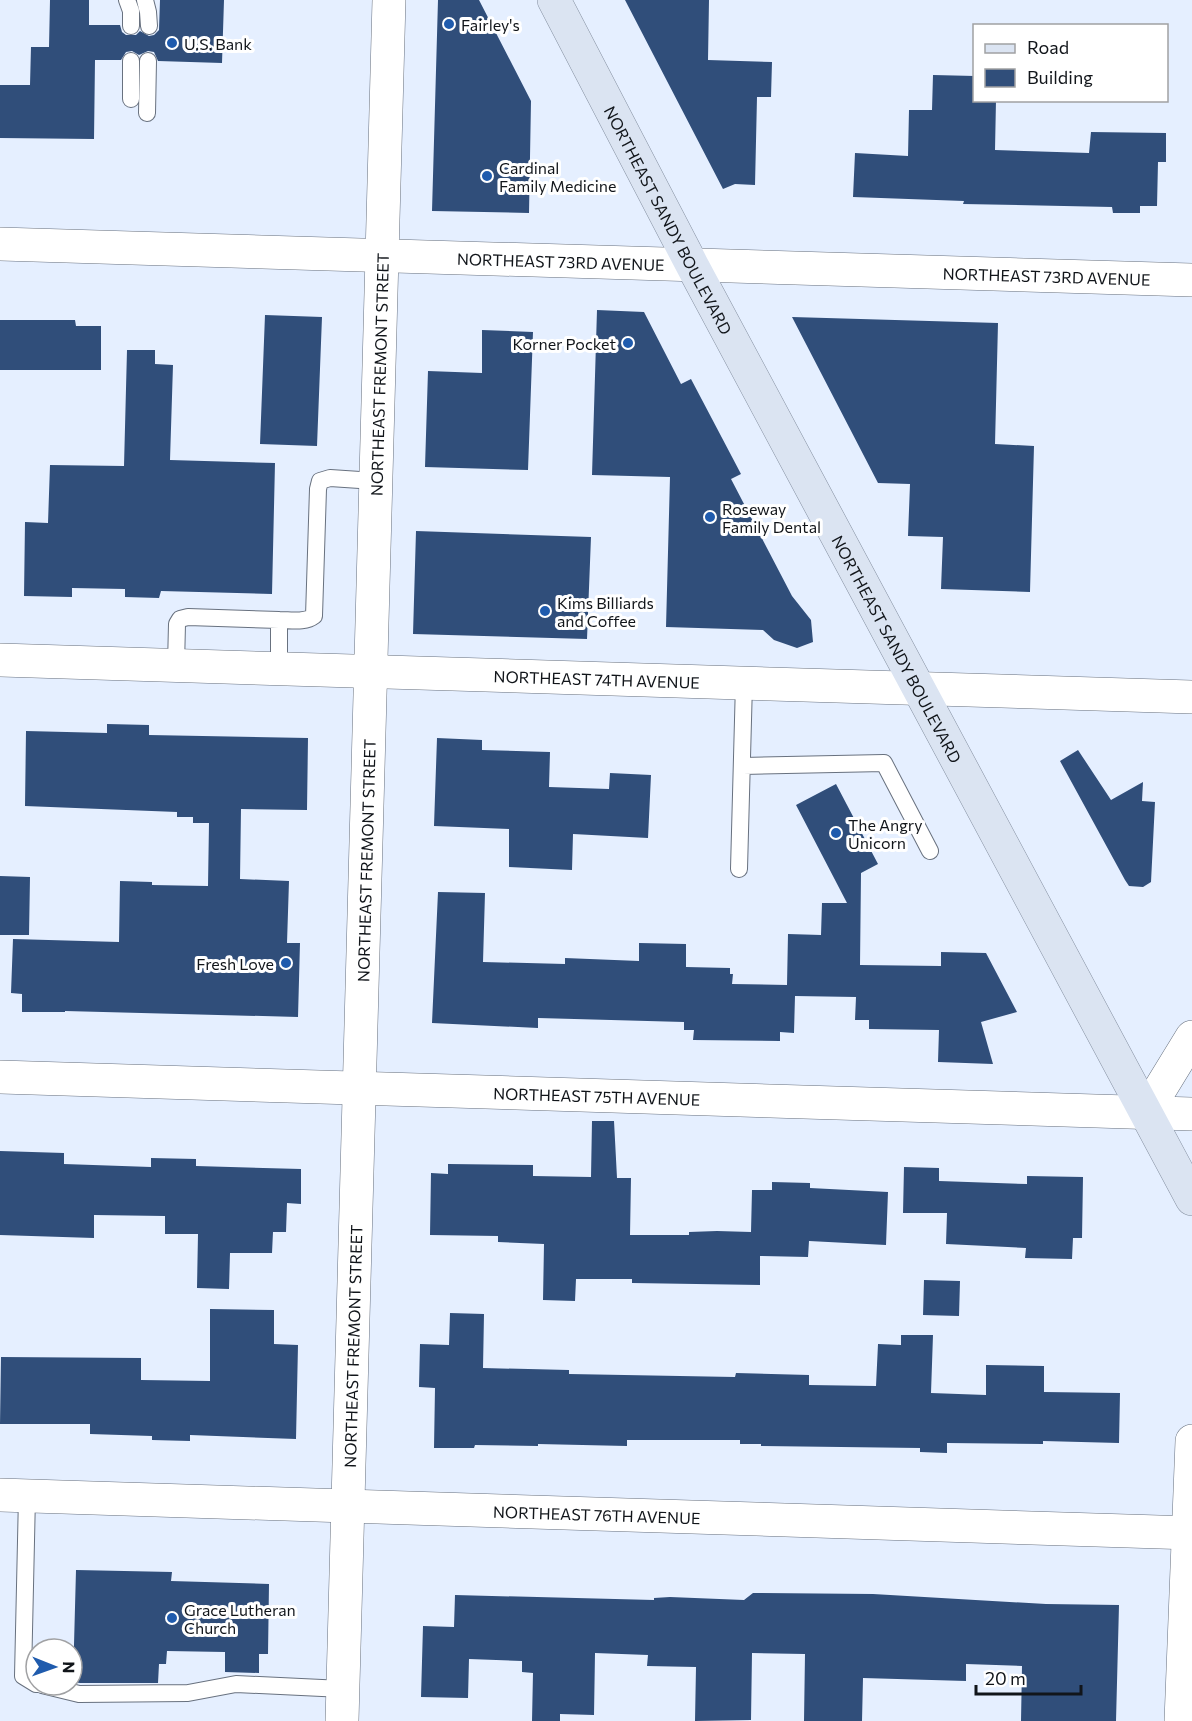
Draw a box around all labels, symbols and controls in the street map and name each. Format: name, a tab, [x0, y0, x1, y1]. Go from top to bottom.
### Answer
place label: Fairley's	[461, 15, 520, 34]
marker: Fairley's	[442, 17, 456, 31]
legend	[973, 24, 1168, 102]
place label: U.S. Bank	[184, 34, 252, 53]
marker: U.S. Bank	[165, 36, 179, 50]
text: Road	[1027, 36, 1069, 58]
text: Building	[1027, 66, 1093, 88]
street label: NORTHEAST SANDY BOULEVARD	[601, 102, 737, 337]
place label: Cardinal Family Medicine	[499, 158, 616, 195]
marker: Cardinal Family Medicine	[480, 169, 494, 183]
street label: NORTHEAST 73RD AVENUE	[457, 248, 665, 274]
street label: NORTHEAST FREMONT STREET	[366, 253, 392, 496]
street label: NORTHEAST 73RD AVENUE	[942, 263, 1151, 288]
place label: Korner Pocket	[512, 334, 616, 353]
marker: Korner Pocket	[621, 336, 635, 350]
place label: Roseway Family Dental	[722, 499, 821, 536]
marker: Roseway Family Dental	[703, 510, 717, 524]
street label: NORTHEAST SANDY BOULEVARD	[829, 532, 966, 766]
place label: Kims Billiards and Coffee	[557, 593, 654, 630]
marker: Kims Billiards and Coffee	[538, 604, 552, 618]
street label: NORTHEAST 74TH AVENUE	[493, 666, 700, 691]
street label: NORTHEAST FREMONT STREET	[353, 738, 378, 982]
place label: The Angry Unicorn	[848, 815, 922, 852]
marker: The Angry Unicorn	[829, 826, 843, 840]
place label: Fresh Love	[196, 954, 274, 973]
marker: Fresh Love	[279, 956, 293, 970]
street label: NORTHEAST 75TH AVENUE	[493, 1083, 701, 1108]
street label: NORTHEAST FREMONT STREET	[339, 1224, 365, 1468]
street label: NORTHEAST 76TH AVENUE	[493, 1501, 701, 1527]
place label: Grace Lutheran Church	[184, 1600, 296, 1637]
marker: Grace Lutheran Church	[165, 1611, 179, 1625]
north arrow	[24, 1637, 84, 1697]
scale bar	[976, 1658, 1081, 1696]
text: N	[60, 1661, 79, 1673]
text: 20 m	[985, 1667, 1026, 1689]

